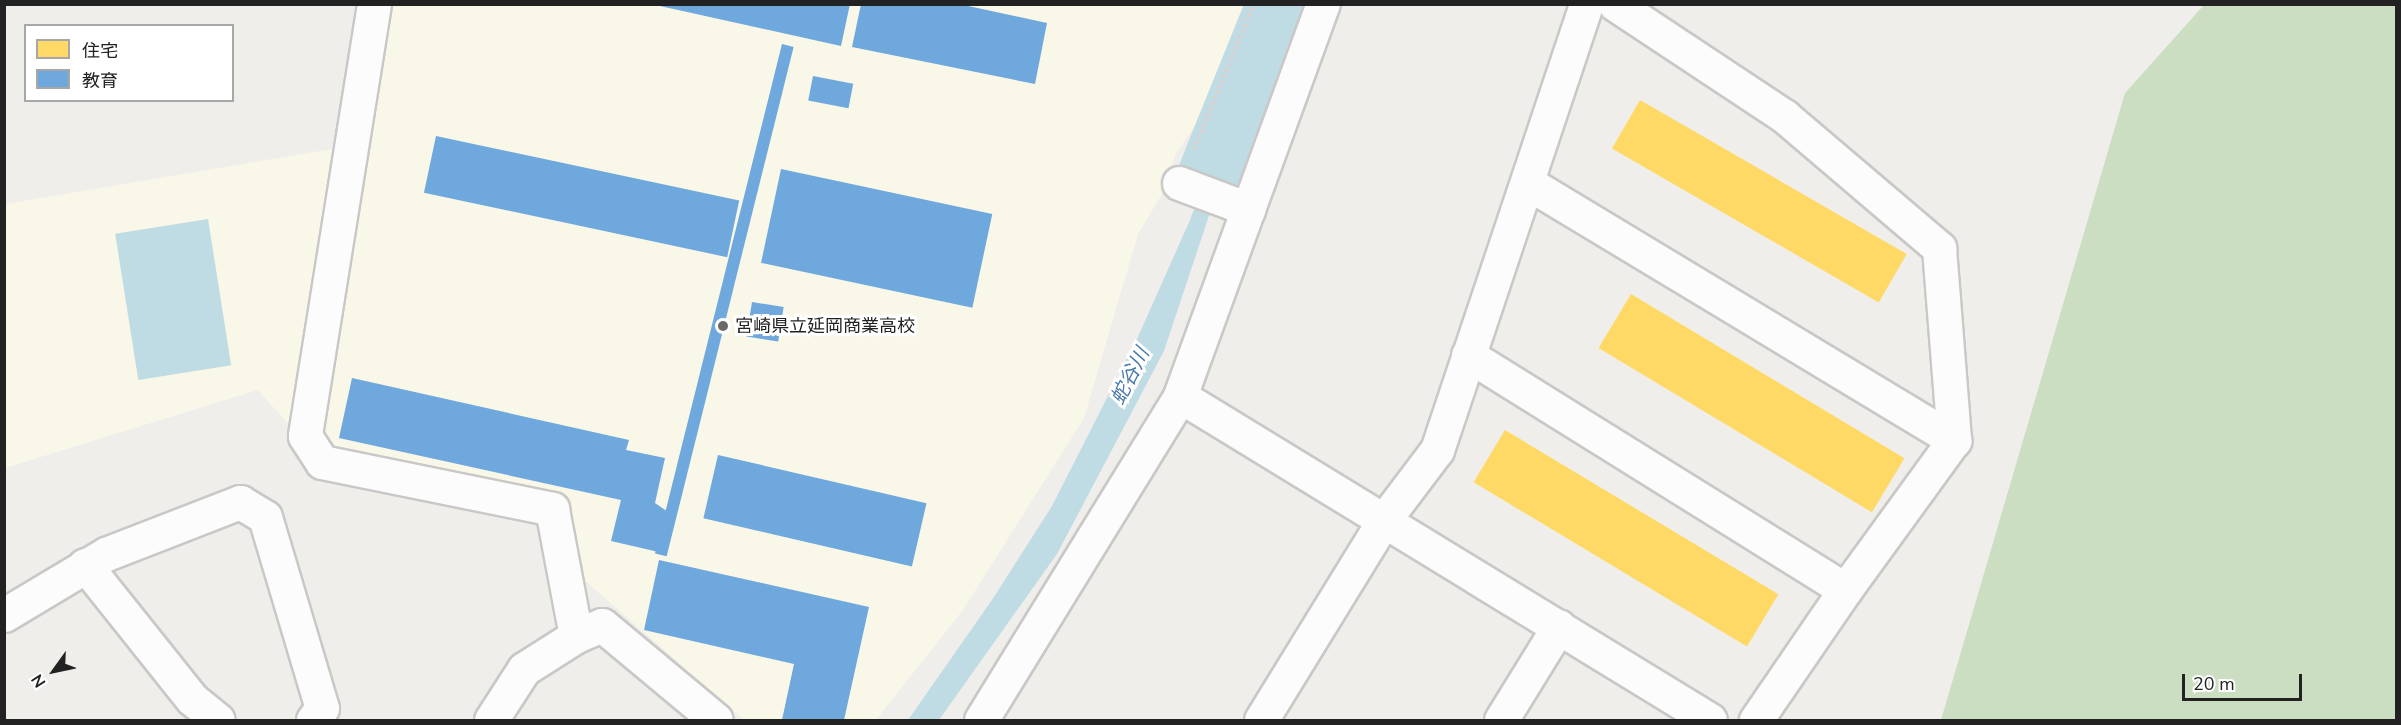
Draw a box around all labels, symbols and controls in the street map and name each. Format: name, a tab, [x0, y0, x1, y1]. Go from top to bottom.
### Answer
legend	[24, 24, 234, 102]
text: 住宅	[82, 39, 118, 63]
text: 教育	[82, 69, 118, 93]
place label: 宮崎県立延岡商業高校	[735, 315, 915, 337]
marker: 宮崎県立延岡商業高校	[716, 319, 730, 333]
water label: 蛇谷川	[1106, 344, 1154, 408]
north arrow	[24, 641, 84, 701]
scale bar	[2185, 662, 2305, 700]
text: N	[26, 670, 51, 692]
text: 20 m	[2193, 672, 2235, 696]

